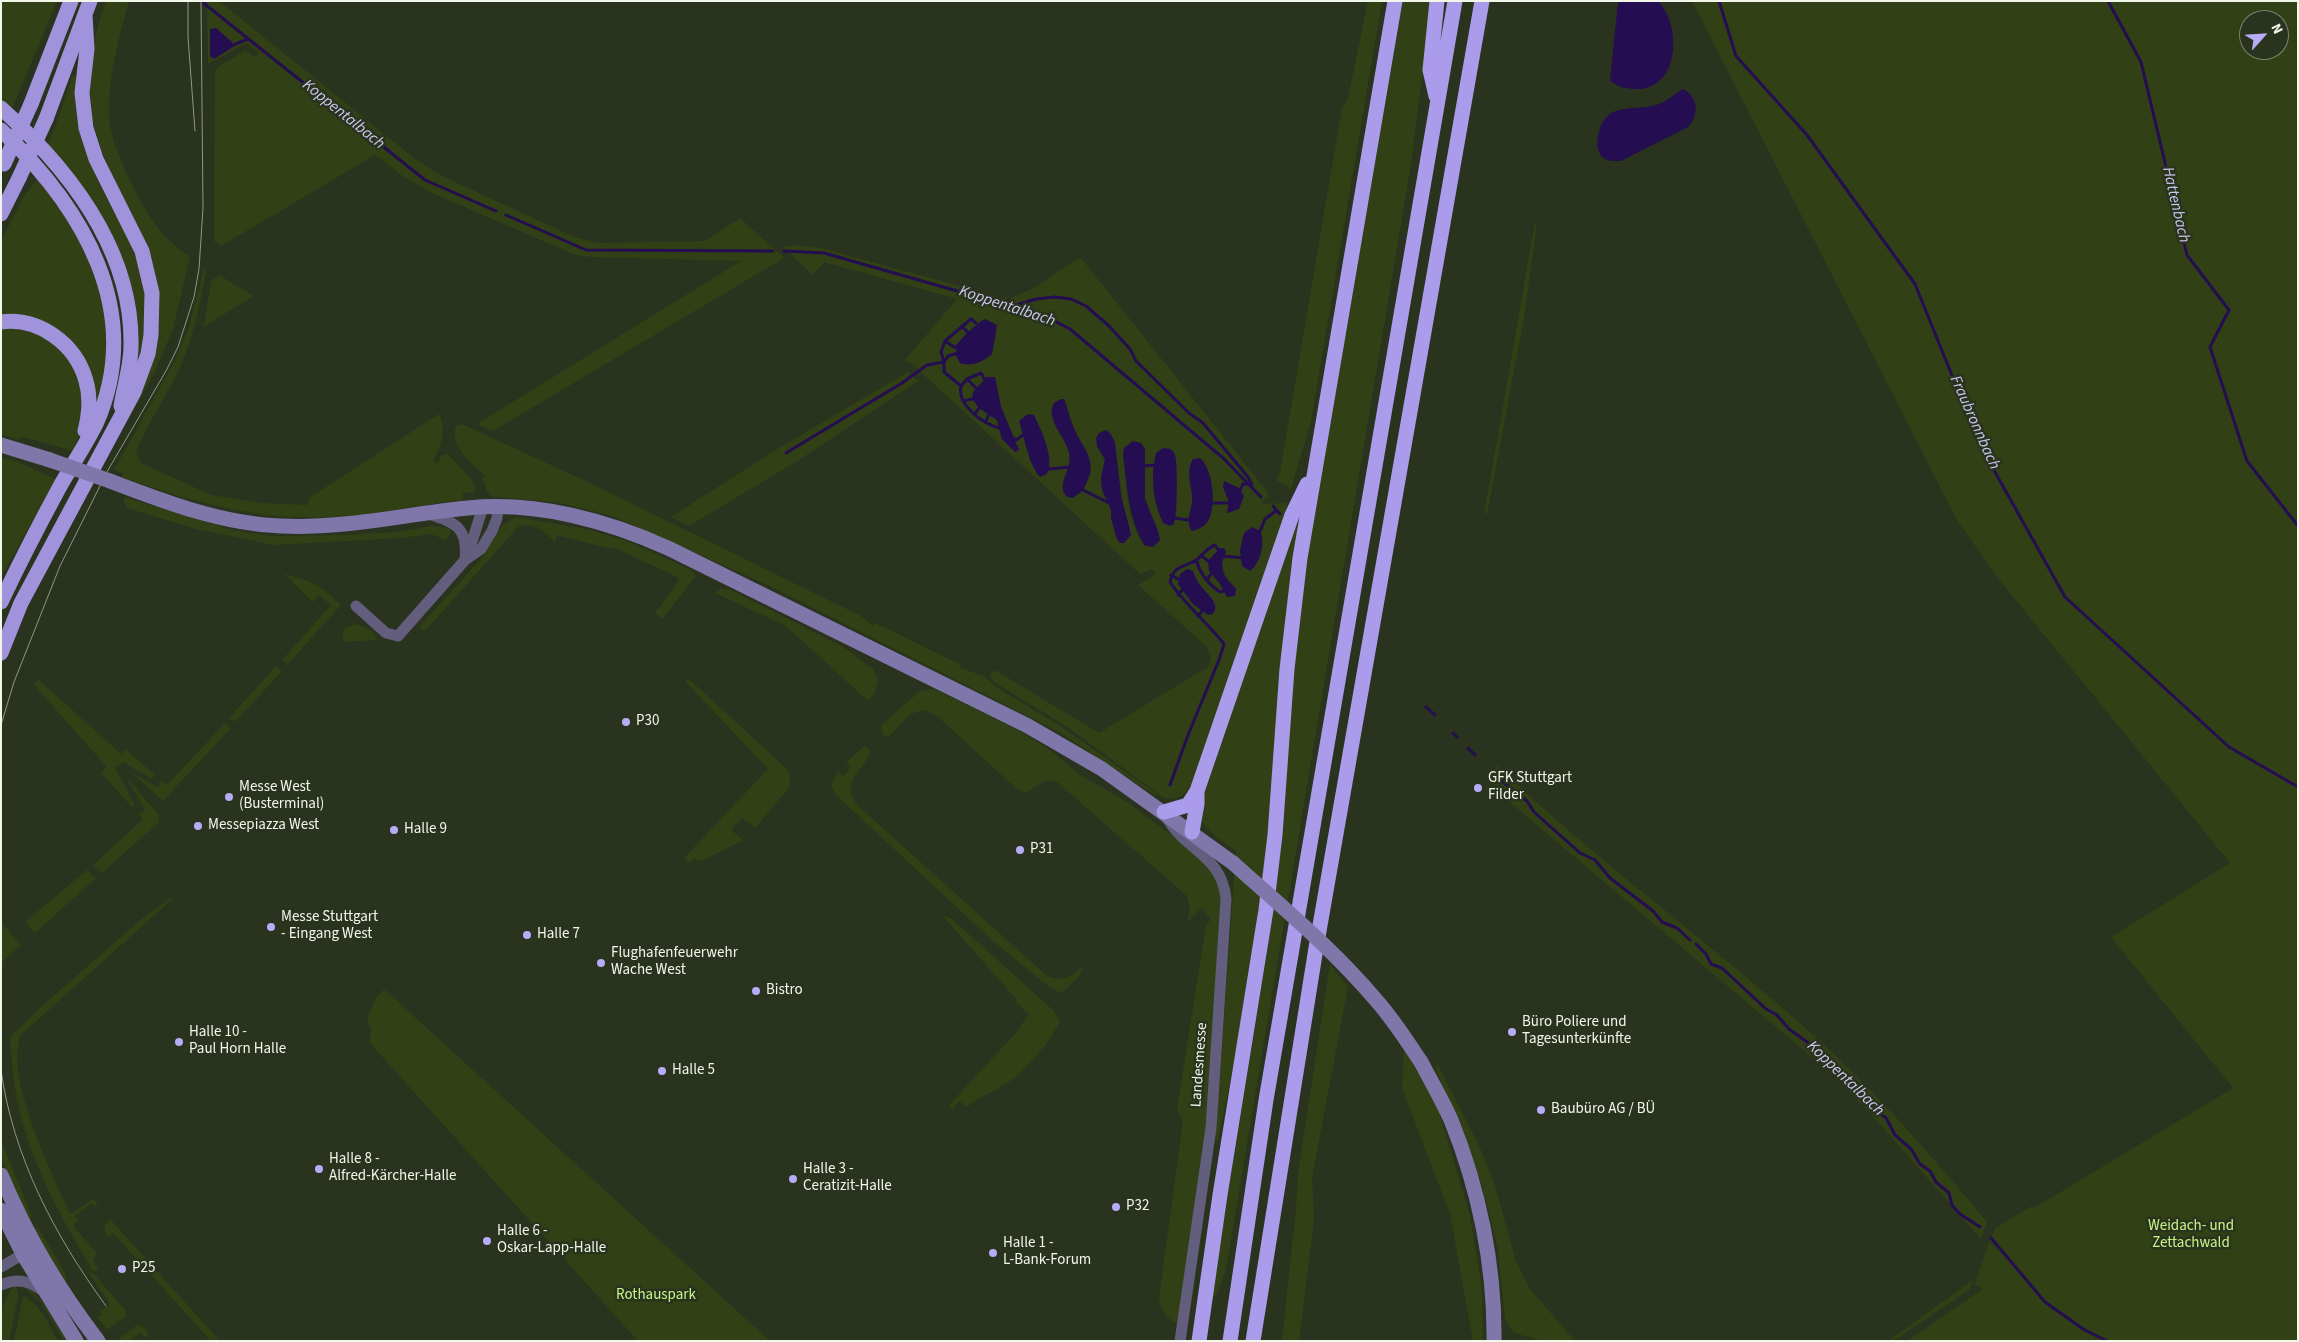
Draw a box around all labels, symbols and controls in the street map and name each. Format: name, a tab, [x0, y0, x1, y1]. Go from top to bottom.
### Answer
north arrow	[2239, 10, 2289, 60]
text: N	[2266, 20, 2288, 37]
water label: Koppentalbach	[298, 76, 388, 154]
water label: Hattenbach	[2157, 165, 2193, 245]
water label: Koppentalbach	[956, 282, 1058, 332]
water label: Fraubronnbach	[1945, 373, 2003, 473]
place label: P30	[636, 713, 659, 731]
marker: P30	[620, 716, 632, 728]
place label: GFK Stuttgart Filder	[1488, 770, 1572, 805]
place label: Messe West (Busterminal)	[239, 779, 324, 814]
marker: GFK Stuttgart Filder	[1472, 782, 1484, 794]
marker: Messe West (Busterminal)	[223, 791, 235, 803]
place label: Messepiazza West	[208, 817, 319, 835]
marker: Messepiazza West	[192, 820, 204, 832]
place label: Halle 9	[404, 821, 447, 839]
marker: Halle 9	[388, 824, 400, 836]
place label: P31	[1030, 841, 1053, 859]
marker: P31	[1014, 844, 1026, 856]
place label: Messe Stuttgart - Eingang West	[281, 909, 378, 944]
marker: Messe Stuttgart - Eingang West	[265, 921, 277, 933]
place label: Halle 7	[537, 926, 580, 944]
marker: Halle 7	[521, 929, 533, 941]
place label: Flughafenfeuerwehr Wache West	[611, 945, 738, 980]
marker: Flughafenfeuerwehr Wache West	[595, 957, 607, 969]
place label: Bistro	[766, 982, 803, 1000]
marker: Bistro	[750, 985, 762, 997]
place label: Büro Poliere und Tagesunterkünfte	[1522, 1014, 1631, 1049]
street label: Landesmesse	[1188, 1022, 1212, 1108]
place label: Halle 10 - Paul Horn Halle	[189, 1024, 286, 1059]
marker: Büro Poliere und Tagesunterkünfte	[1506, 1026, 1518, 1038]
marker: Halle 10 - Paul Horn Halle	[173, 1036, 185, 1048]
water label: Koppentalbach	[1802, 1037, 1888, 1121]
place label: Halle 5	[672, 1062, 715, 1080]
marker: Halle 5	[656, 1065, 668, 1077]
place label: Baubüro AG / BÜ	[1551, 1101, 1655, 1119]
marker: Baubüro AG / BÜ	[1535, 1104, 1547, 1116]
place label: Halle 8 - Alfred-Kärcher-Halle	[329, 1151, 457, 1186]
place label: Halle 3 - Ceratizit-Halle	[803, 1161, 892, 1196]
marker: Halle 8 - Alfred-Kärcher-Halle	[313, 1163, 325, 1175]
marker: Halle 3 - Ceratizit-Halle	[787, 1173, 799, 1185]
place label: P32	[1126, 1198, 1149, 1216]
marker: P32	[1110, 1201, 1122, 1213]
park label: Weidach- und Zettachwald	[2148, 1218, 2234, 1253]
place label: Halle 6 - Oskar-Lapp-Halle	[497, 1223, 606, 1258]
marker: Halle 6 - Oskar-Lapp-Halle	[481, 1235, 493, 1247]
place label: Halle 1 - L-Bank-Forum	[1003, 1235, 1091, 1270]
marker: Halle 1 - L-Bank-Forum	[987, 1247, 999, 1259]
place label: P25	[132, 1260, 155, 1278]
marker: P25	[116, 1263, 128, 1275]
park label: Rothauspark	[616, 1287, 696, 1305]

